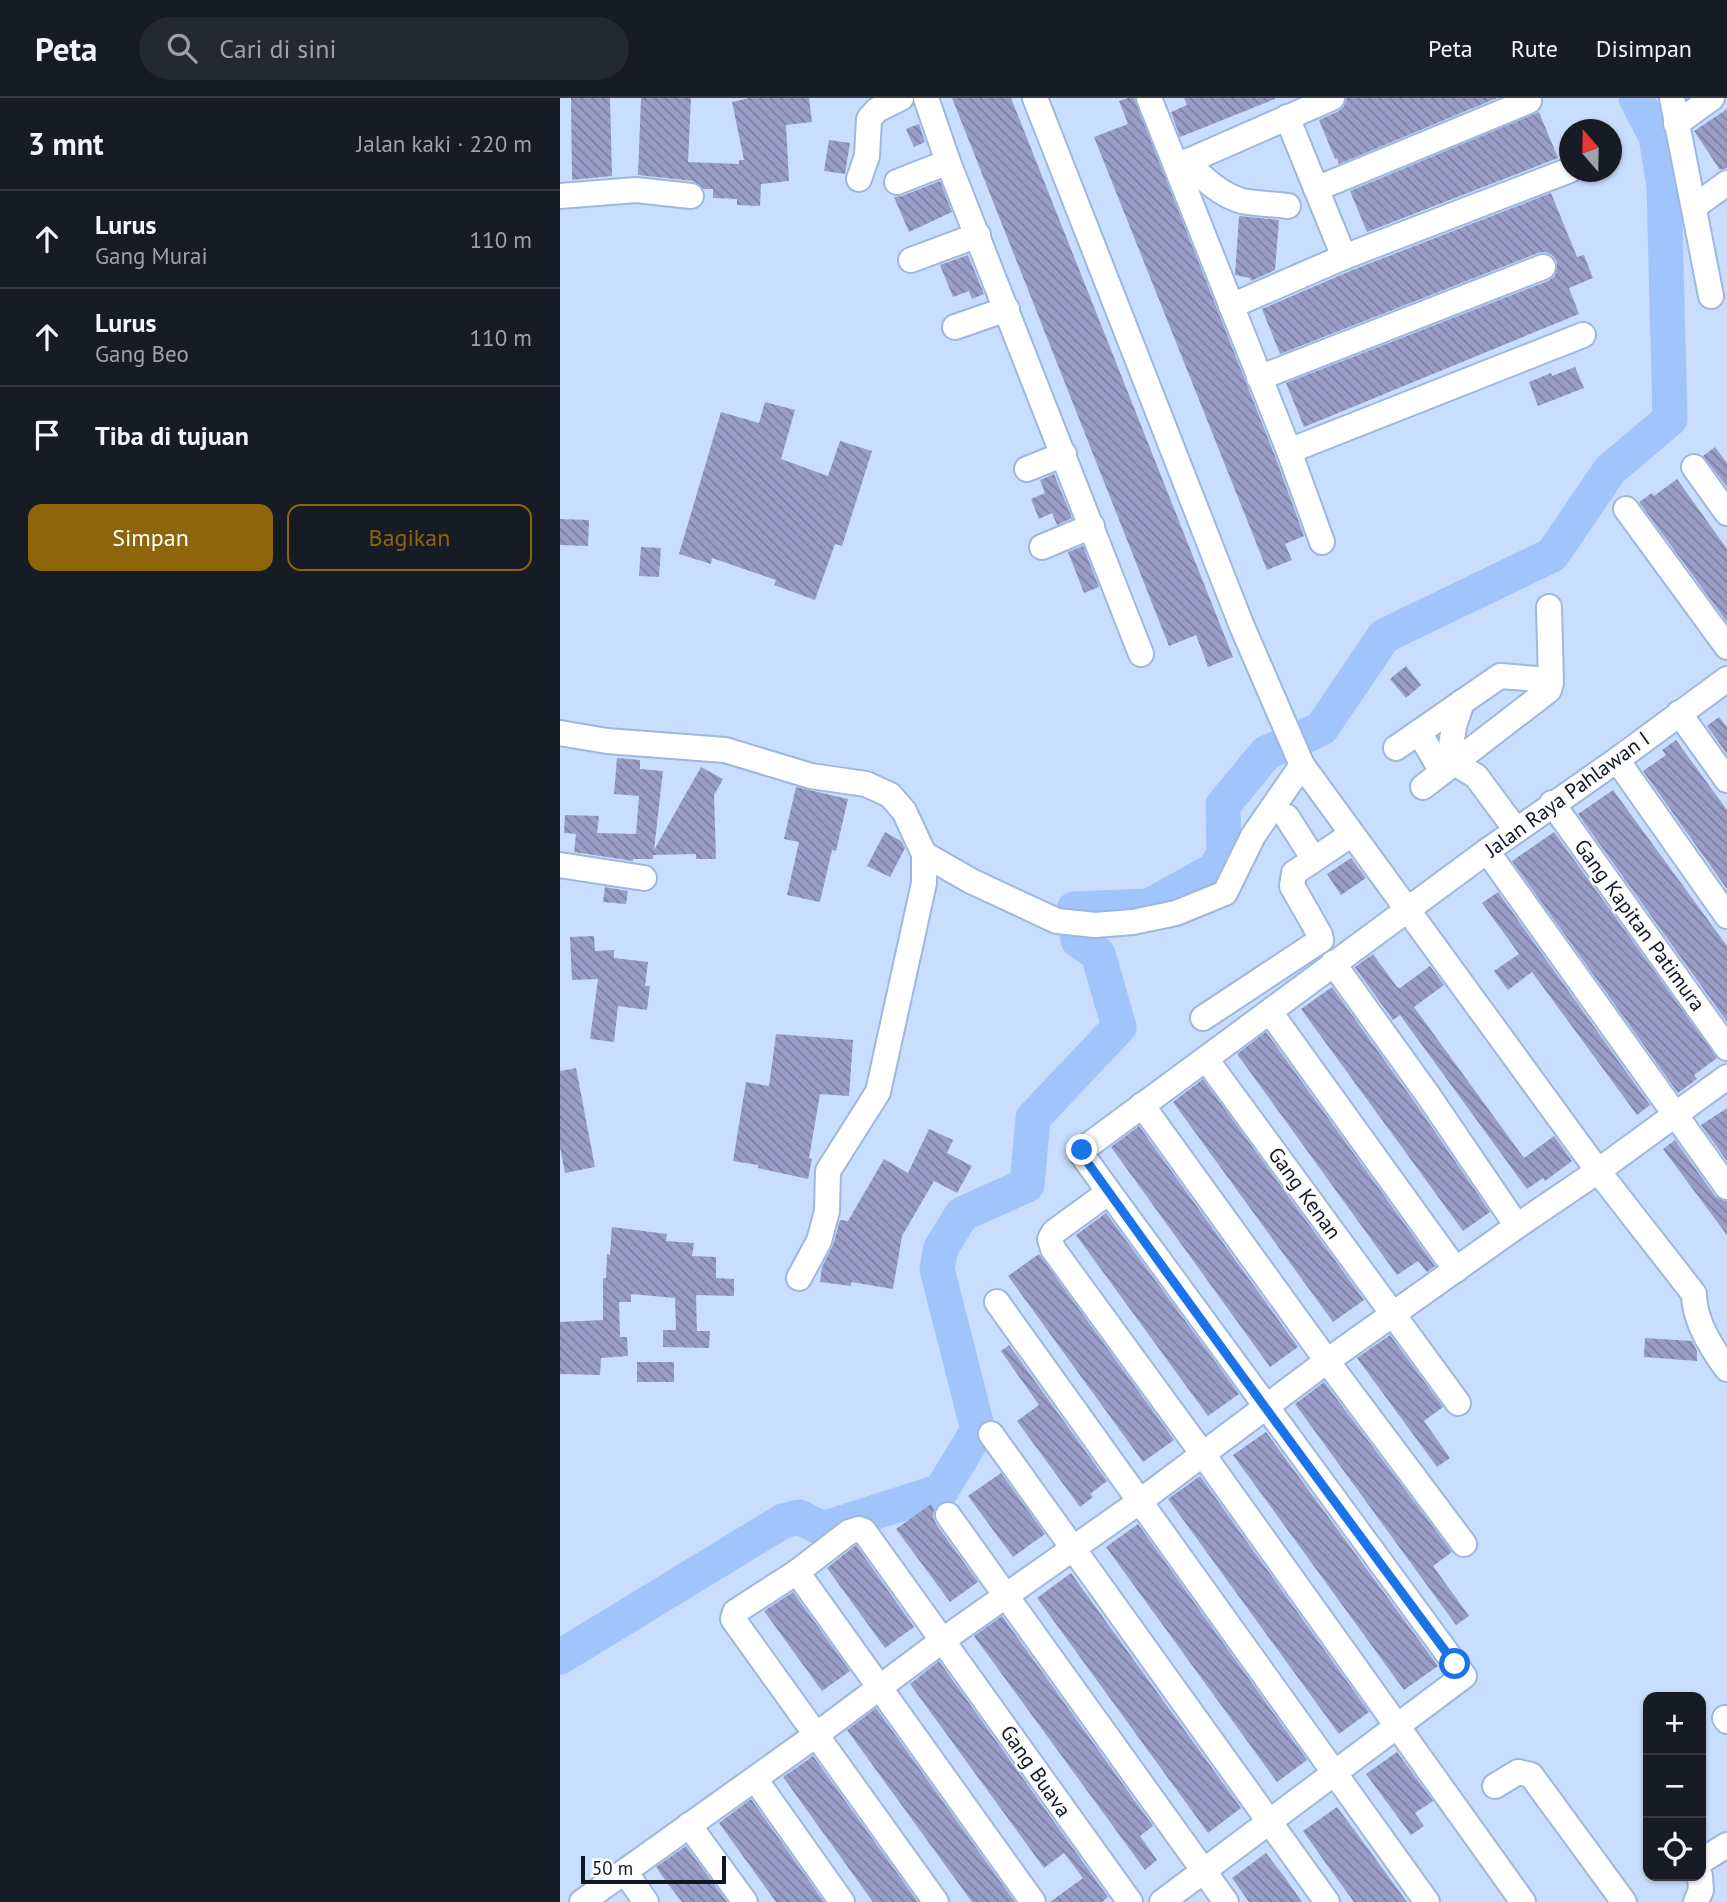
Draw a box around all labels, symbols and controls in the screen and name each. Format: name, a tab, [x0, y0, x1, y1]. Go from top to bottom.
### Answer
search box	[139, 17, 629, 80]
text: Peta	[35, 27, 97, 70]
icon: search	[163, 29, 201, 67]
text: Cari di sini	[219, 32, 336, 65]
text: Peta	[1428, 33, 1473, 64]
text: Rute	[1511, 33, 1558, 64]
text: Disimpan	[1596, 33, 1692, 64]
north arrow	[1559, 119, 1622, 182]
text: 3 mnt	[28, 124, 104, 163]
text: Jalan kaki · 220 m	[357, 129, 532, 158]
text: Lurus	[95, 208, 156, 241]
icon: ahead	[28, 220, 66, 258]
text: 110 m	[470, 225, 532, 254]
text: Gang Murai	[95, 241, 208, 270]
text: Lurus	[95, 306, 156, 339]
icon: ahead	[28, 318, 66, 356]
text: 110 m	[470, 323, 532, 352]
text: Gang Beo	[95, 339, 189, 368]
icon: arrive	[28, 416, 66, 454]
text: Tiba di tujuan	[95, 419, 249, 452]
button: Simpan	[28, 504, 273, 571]
button: Bagikan	[287, 504, 532, 571]
street label: Jalan Raya Pahlawan I	[1478, 725, 1655, 863]
street label: Gang Kapitan Patimura	[1569, 834, 1711, 1016]
route end	[1066, 1134, 1097, 1165]
street label: Gang Kenan	[1262, 1142, 1348, 1244]
route start	[1439, 1648, 1470, 1679]
map controls	[1643, 1692, 1706, 1881]
button: +	[1643, 1692, 1706, 1755]
street label: Gang Buava	[994, 1720, 1078, 1822]
button: −	[1643, 1755, 1706, 1818]
button: locate	[1643, 1818, 1706, 1881]
scale bar	[581, 1853, 726, 1885]
text: 50 m	[592, 1856, 633, 1880]

